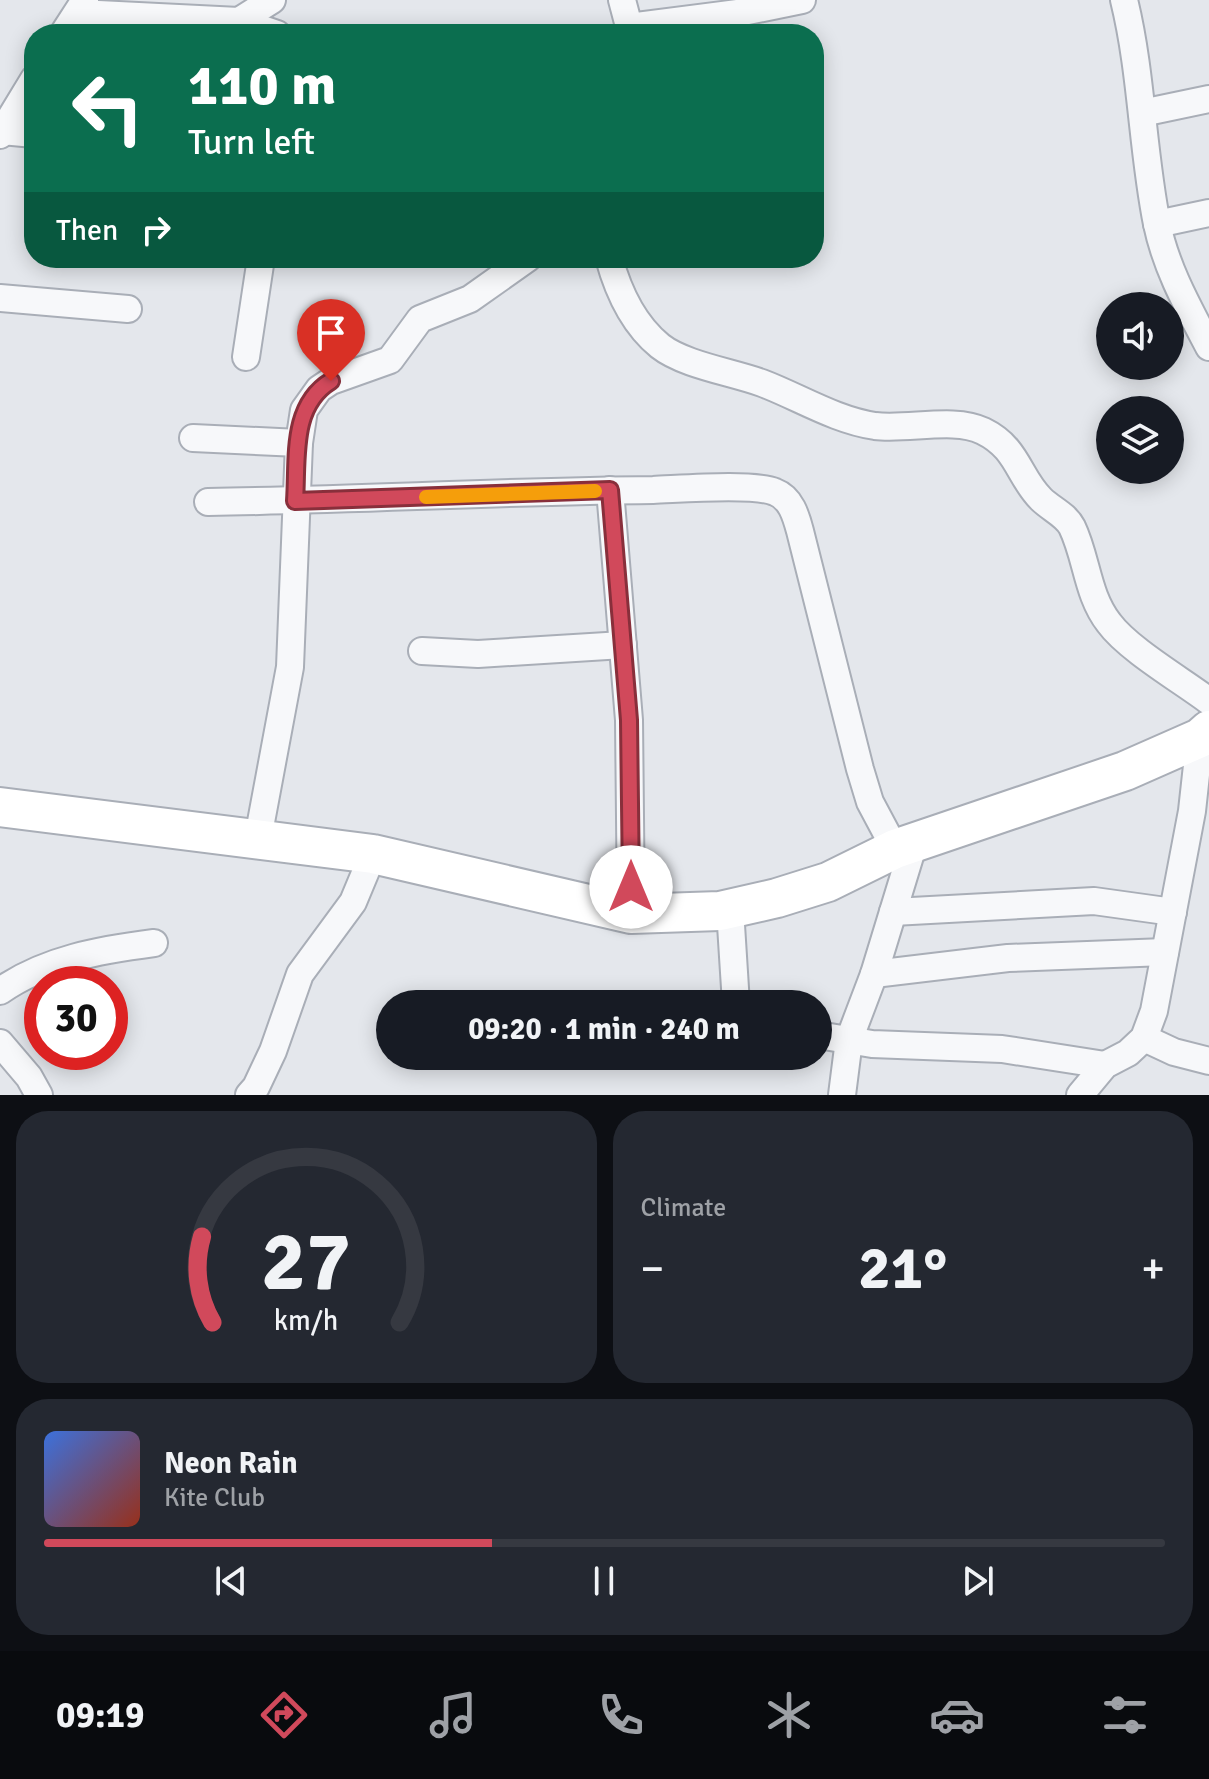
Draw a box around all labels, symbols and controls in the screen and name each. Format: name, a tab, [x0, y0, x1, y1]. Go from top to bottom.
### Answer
text: 110 m	[188, 51, 336, 120]
icon: left	[56, 56, 160, 160]
text: Turn left	[188, 120, 315, 165]
icon: right	[134, 208, 178, 252]
text: Then	[56, 212, 118, 249]
map controls	[1096, 292, 1184, 484]
button: sound	[1096, 292, 1184, 380]
pin	[297, 299, 365, 381]
icon: arrive	[309, 311, 353, 355]
button: layers	[1096, 396, 1184, 484]
position arrow	[589, 845, 673, 929]
speed limit sign: 30	[24, 966, 128, 1070]
text: 09:20 · 1 min · 240 m	[468, 1011, 740, 1048]
text: Climate	[641, 1192, 726, 1224]
text: 27	[261, 1211, 351, 1313]
text: 21°	[858, 1232, 947, 1306]
text: −	[641, 1242, 664, 1296]
text: +	[1141, 1242, 1165, 1296]
text: km/h	[274, 1303, 339, 1338]
text: Neon Rain	[164, 1445, 298, 1482]
text: Kite Club	[164, 1482, 265, 1514]
icon: previous	[209, 1559, 253, 1603]
icon: pause	[582, 1559, 626, 1603]
icon: next	[956, 1559, 1000, 1603]
icon: directions	[256, 1687, 312, 1743]
icon: music	[425, 1687, 481, 1743]
icon: phone	[593, 1687, 649, 1743]
icon: climate	[761, 1687, 817, 1743]
icon: car	[929, 1687, 985, 1743]
icon: filters	[1097, 1687, 1153, 1743]
text: 09:19	[56, 1693, 144, 1738]

